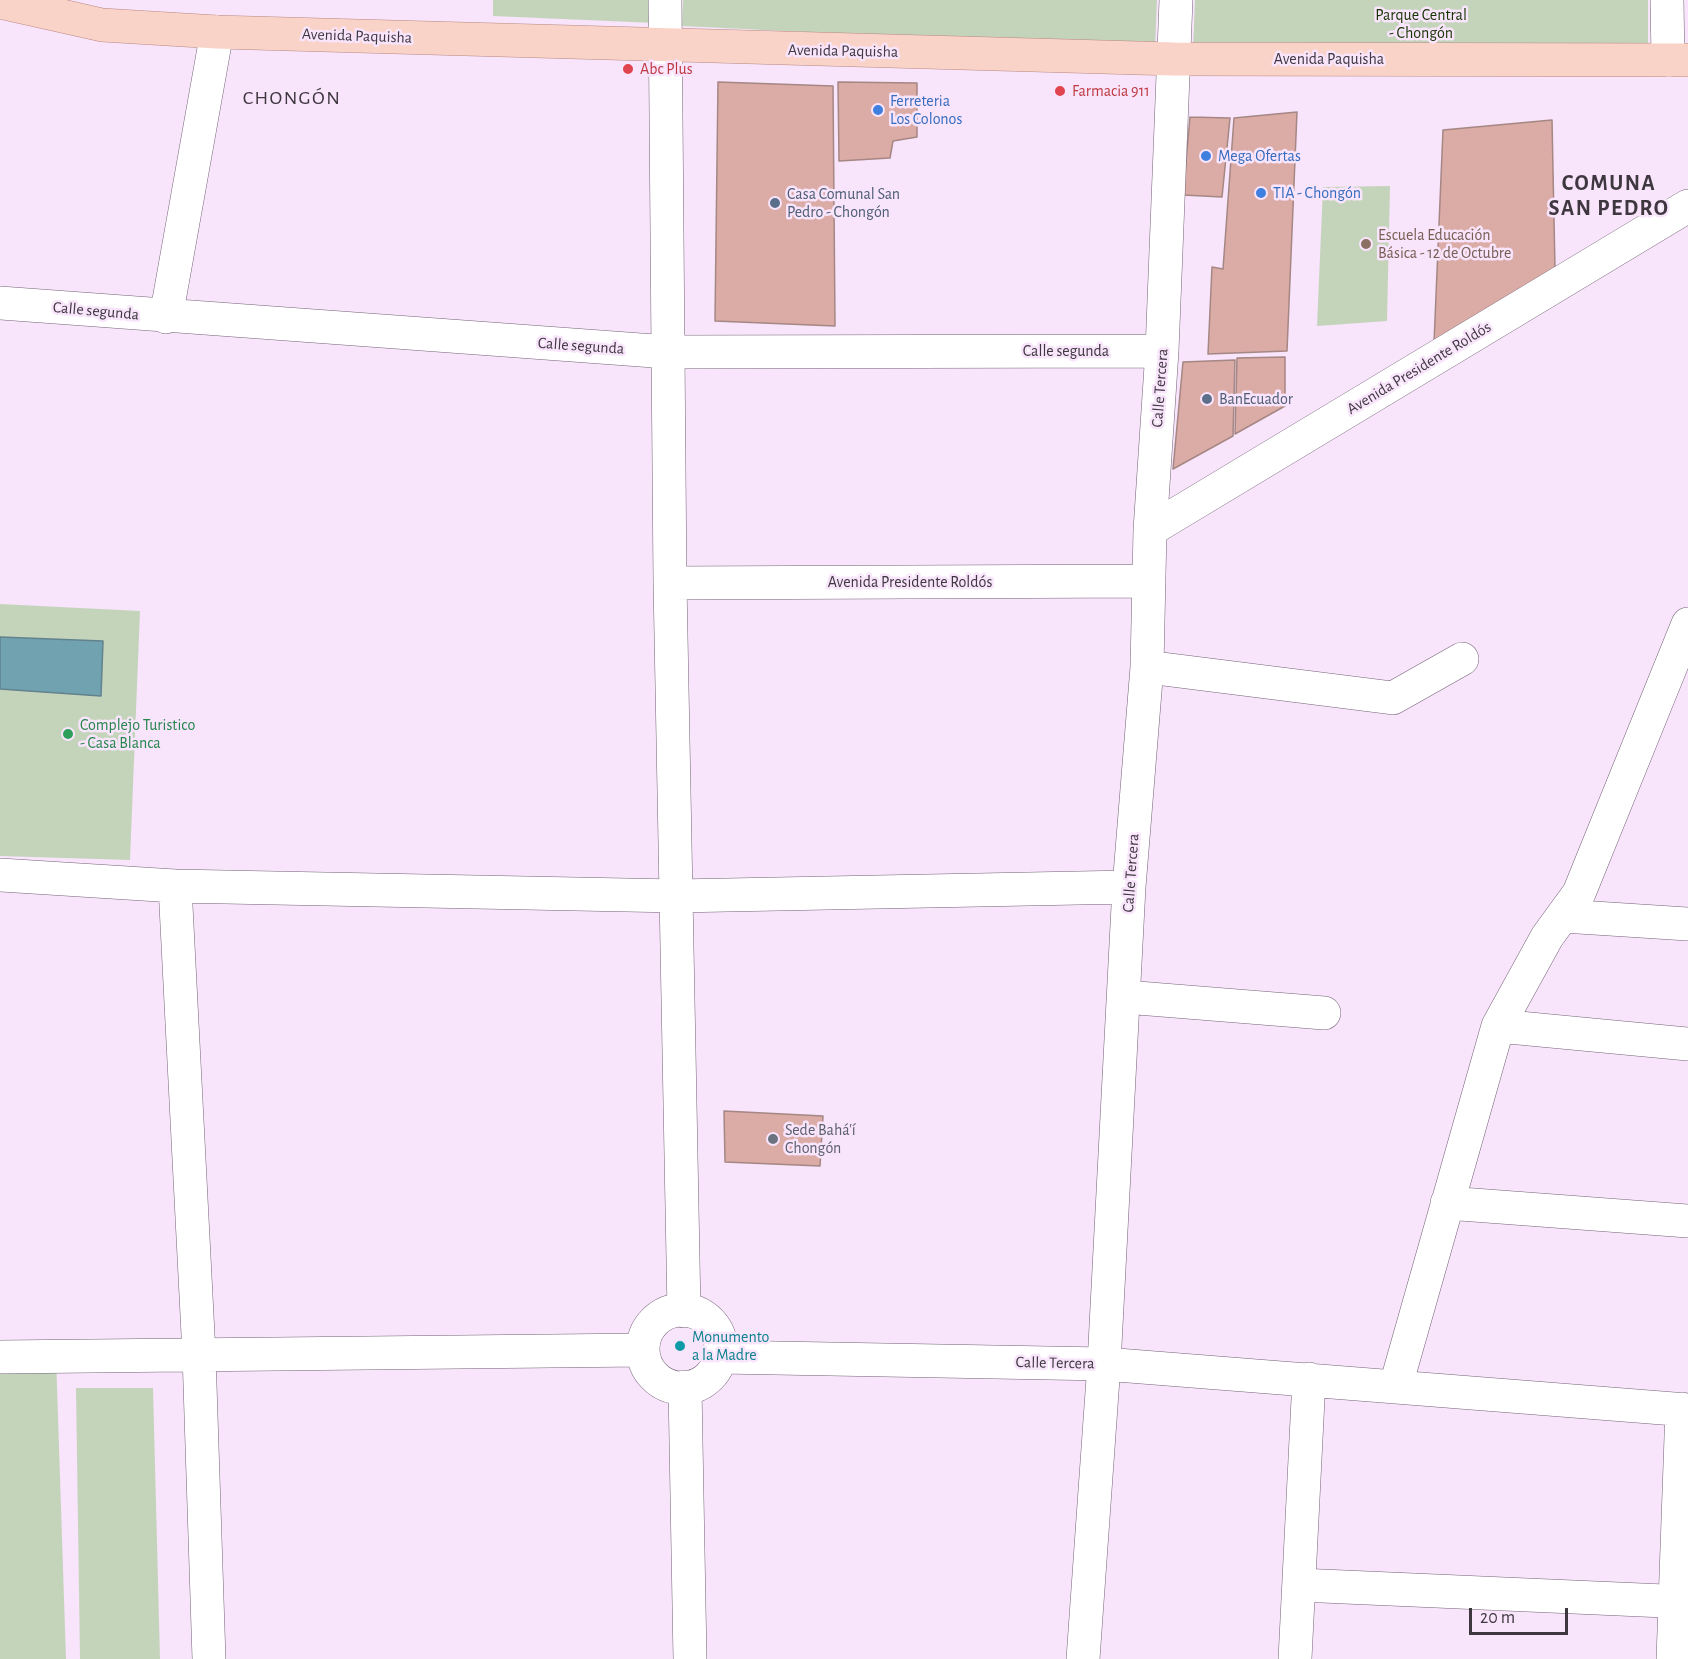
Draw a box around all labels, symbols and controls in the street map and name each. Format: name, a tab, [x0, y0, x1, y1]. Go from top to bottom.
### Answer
park label: Parque Central - Chongón	[1375, 5, 1467, 43]
street label: Avenida Paquisha	[301, 24, 413, 48]
street label: Avenida Paquisha	[788, 40, 898, 62]
street label: Avenida Paquisha	[1274, 49, 1384, 69]
place label: Abc Plus	[640, 59, 693, 79]
marker: Abc Plus	[621, 62, 635, 76]
place label: Farmacia 911	[1072, 81, 1150, 101]
marker: Farmacia 911	[1053, 84, 1067, 98]
district label: CHONGÓN	[243, 86, 341, 110]
place label: Ferreteria Los Colonos	[890, 91, 962, 129]
marker: Ferreteria Los Colonos	[871, 103, 885, 117]
place label: Mega Ofertas	[1218, 146, 1301, 166]
marker: Mega Ofertas	[1199, 149, 1213, 163]
district label: COMUNA SAN PEDRO	[1549, 170, 1669, 222]
place label: TIA - Chongón	[1273, 183, 1361, 203]
place label: Casa Comunal San Pedro - Chongón	[787, 184, 900, 222]
marker: TIA - Chongón	[1254, 186, 1268, 200]
marker: Casa Comunal San Pedro - Chongón	[768, 196, 782, 210]
place label: Escuela Educación Básica - 12 de Octubre	[1378, 225, 1511, 263]
marker: Escuela Educación Básica - 12 de Octubre	[1359, 237, 1373, 251]
street label: Calle segunda	[52, 298, 140, 324]
street label: Avenida Presidente Roldós	[1343, 317, 1495, 419]
street label: Calle segunda	[537, 333, 625, 359]
street label: Calle segunda	[1023, 341, 1109, 361]
street label: Calle Tercera	[1148, 348, 1172, 428]
place label: BanEcuador	[1219, 389, 1293, 409]
marker: BanEcuador	[1200, 392, 1214, 406]
street label: Avenida Presidente Roldós	[828, 572, 992, 592]
place label: Complejo Turistico - Casa Blanca	[80, 715, 195, 753]
marker: Complejo Turistico - Casa Blanca	[61, 727, 75, 741]
street label: Calle Tercera	[1119, 833, 1143, 913]
place label: Sede Bahá'í Chongón	[785, 1120, 856, 1158]
marker: Sede Bahá'í Chongón	[766, 1132, 780, 1146]
place label: Monumento a la Madre	[692, 1327, 769, 1365]
marker: Monumento a la Madre	[673, 1339, 687, 1353]
street label: Calle Tercera	[1015, 1353, 1095, 1373]
scale bar	[1472, 1596, 1571, 1634]
text: 20 m	[1480, 1609, 1515, 1627]

